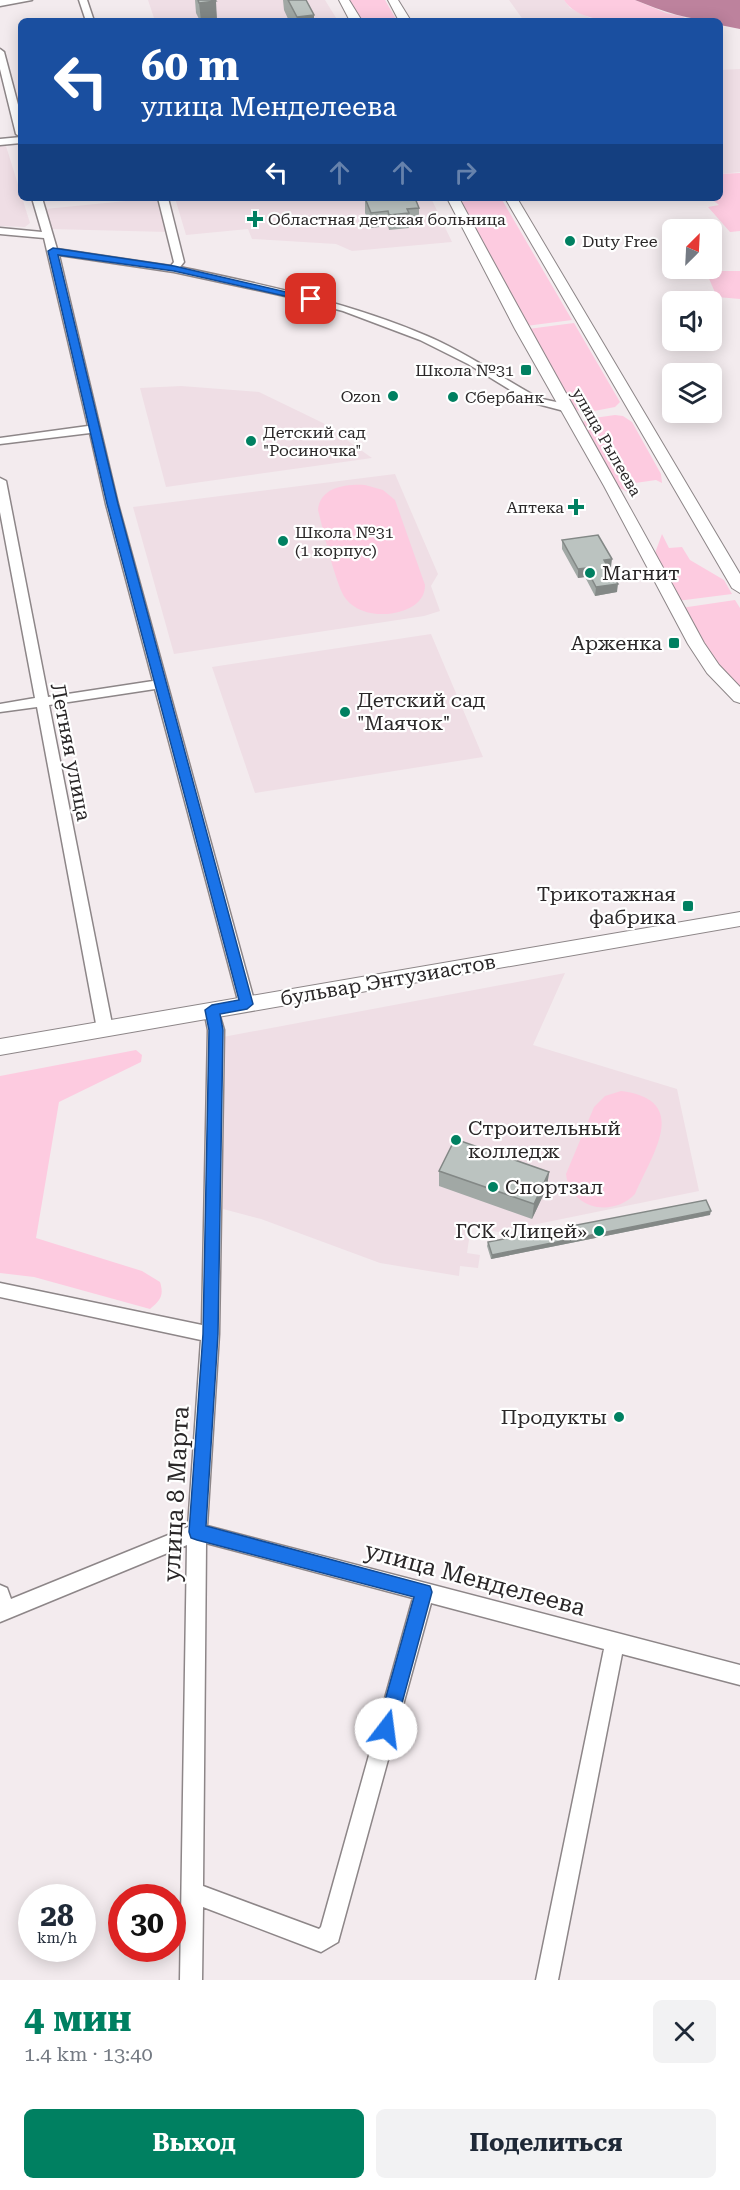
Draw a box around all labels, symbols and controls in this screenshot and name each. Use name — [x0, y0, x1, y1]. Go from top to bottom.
text: 60 m — [141, 41, 239, 90]
icon: left — [42, 42, 120, 120]
text: улица Менделеева — [141, 91, 397, 123]
icon: left — [260, 156, 293, 189]
icon: ahead — [323, 156, 356, 189]
icon: ahead — [386, 156, 419, 189]
icon: right — [449, 156, 482, 189]
marker: Областная детская больница — [246, 210, 264, 228]
place label: Областная детская больница — [268, 210, 506, 229]
north arrow — [662, 219, 722, 279]
map controls — [662, 219, 722, 423]
place label: Duty Free — [582, 232, 658, 251]
marker: Duty Free — [563, 234, 577, 248]
pin — [285, 273, 336, 324]
icon: arrive — [294, 282, 327, 315]
button: sound — [662, 291, 722, 351]
place label: Школа №31 — [415, 361, 514, 380]
marker: Школа №31 — [519, 363, 533, 377]
button: layers — [662, 363, 722, 423]
street label: улица Рылеева — [568, 385, 645, 500]
place label: Ozon — [341, 387, 381, 406]
place label: Сбербанк — [465, 388, 544, 407]
marker: Ozon — [386, 389, 400, 403]
marker: Сбербанк — [446, 390, 460, 404]
place label: Детский сад "Росиночка" — [263, 423, 366, 460]
marker: Детский сад "Росиночка" — [244, 434, 258, 448]
place label: Аптека — [507, 498, 564, 517]
marker: Аптека — [569, 500, 583, 514]
place label: Школа №31 (1 корпус) — [295, 523, 394, 560]
marker: Школа №31 (1 корпус) — [276, 534, 290, 548]
place label: Магнит — [602, 561, 680, 585]
marker: Магнит — [583, 566, 597, 580]
place label: Арженка — [571, 631, 662, 655]
marker: Арженка — [667, 636, 681, 650]
street label: Летняя улица — [46, 681, 96, 823]
place label: Детский сад "Маячок" — [357, 688, 486, 735]
marker: Детский сад "Маячок" — [338, 705, 352, 719]
place label: Трикотажная фабрика — [537, 882, 676, 929]
marker: Трикотажная фабрика — [681, 899, 695, 913]
street label: бульвар Энтузиастов — [279, 949, 497, 1011]
place label: Строительный колледж — [468, 1116, 621, 1163]
marker: Строительный колледж — [449, 1133, 463, 1147]
place label: Спортзал — [505, 1175, 603, 1199]
marker: Спортзал — [486, 1180, 500, 1194]
place label: ГСК «Лицей» — [455, 1219, 587, 1243]
marker: ГСК «Лицей» — [592, 1224, 606, 1238]
street label: улица 8 Марта — [157, 1405, 195, 1583]
place label: Продукты — [501, 1405, 607, 1429]
marker: Продукты — [612, 1410, 626, 1424]
street label: улица Менделеева — [362, 1536, 588, 1622]
position arrow — [354, 1697, 418, 1761]
speed limit sign: 30 — [108, 1884, 186, 1962]
text: 28 — [40, 1898, 74, 1933]
text: km/h — [37, 1929, 77, 1947]
text: 4 мин — [24, 1998, 132, 2040]
button: close — [653, 2000, 716, 2063]
text: 1.4 km · 13:40 — [24, 2042, 153, 2066]
button: Выход — [24, 2109, 364, 2178]
button: Поделиться — [376, 2109, 716, 2178]

